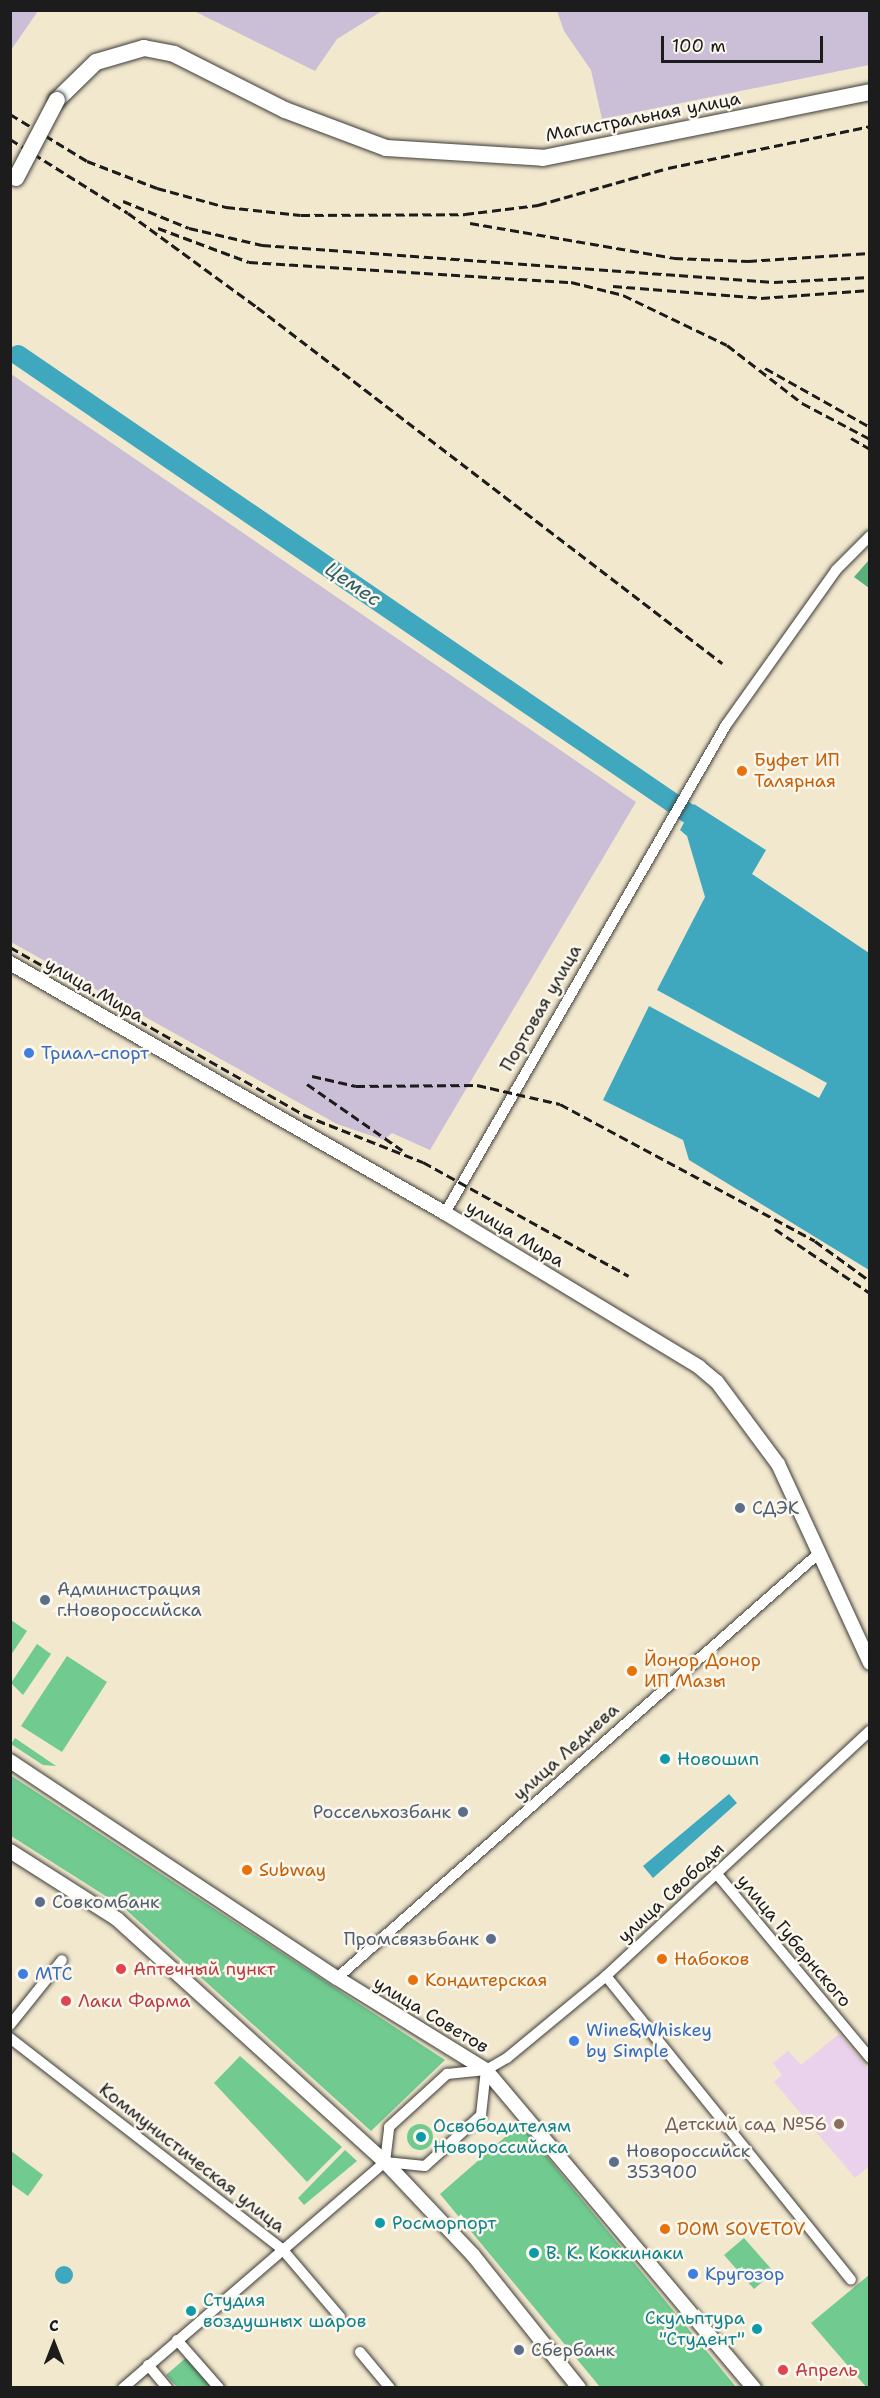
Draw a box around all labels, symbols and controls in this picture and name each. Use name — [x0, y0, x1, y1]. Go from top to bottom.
scale bar — [664, 24, 826, 62]
text: 100 m — [672, 34, 726, 58]
street label: Магистральная улица — [544, 87, 742, 147]
water label: Цемес — [320, 557, 386, 611]
place label: Буфет ИП Талярная — [754, 750, 840, 792]
marker: Буфет ИП Талярная — [735, 764, 749, 778]
street label: Портовая улица — [496, 941, 586, 1075]
street label: улица Мира — [41, 953, 147, 1027]
place label: Триал-спорт — [41, 1042, 149, 1064]
marker: Триал-спорт — [22, 1046, 36, 1060]
street label: улица Мира — [462, 1196, 568, 1272]
place label: СДЭК — [752, 1497, 799, 1519]
marker: СДЭК — [733, 1501, 747, 1515]
place label: Администрация г.Новороссийска — [57, 1579, 202, 1622]
marker: Администрация г.Новороссийска — [38, 1593, 52, 1607]
place label: Йонор Донор ИП Мазы — [644, 1650, 761, 1692]
marker: Йонор Донор ИП Мазы — [625, 1664, 639, 1678]
street label: улица Леднева — [509, 1699, 623, 1805]
place label: Новошип — [677, 1748, 759, 1770]
marker: Новошип — [658, 1752, 672, 1766]
place label: Россельхозбанк — [313, 1801, 451, 1823]
marker: Россельхозбанк — [456, 1805, 470, 1819]
street label: улица Свободы — [614, 1838, 728, 1948]
place label: Subway — [259, 1859, 326, 1881]
marker: Subway — [240, 1863, 254, 1877]
street label: улица Губернского — [732, 1870, 856, 2012]
place label: Совкомбанк — [52, 1891, 160, 1913]
marker: Совкомбанк — [33, 1895, 47, 1909]
place label: Промсвязьбанк — [344, 1928, 479, 1950]
marker: Промсвязьбанк — [484, 1932, 498, 1946]
place label: Набоков — [674, 1948, 749, 1970]
marker: Набоков — [655, 1952, 669, 1966]
place label: Аптечный пункт — [133, 1958, 275, 1980]
marker: Аптечный пункт — [114, 1962, 128, 1976]
place label: МТС — [35, 1963, 73, 1985]
marker: МТС — [16, 1967, 30, 1981]
place label: Кондитерская — [425, 1969, 547, 1991]
street label: улица Советов — [370, 1972, 492, 2058]
marker: Кондитерская — [406, 1973, 420, 1987]
place label: Лаки Фарма — [78, 1990, 190, 2012]
marker: Лаки Фарма — [59, 1994, 73, 2008]
place label: Wine&Whiskey by Simple — [586, 2020, 712, 2062]
marker: Wine&Whiskey by Simple — [567, 2034, 581, 2048]
street label: Коммунистическая улица — [95, 2079, 289, 2237]
place label: Детский сад №56 — [665, 2113, 827, 2135]
place label: Освободителям Новороссийска — [433, 2116, 571, 2158]
marker: Детский сад №56 — [832, 2117, 846, 2131]
marker: Освободителям Новороссийска — [414, 2130, 428, 2144]
place label: Новороссийск 353900 — [626, 2141, 750, 2184]
marker: Новороссийск 353900 — [607, 2155, 621, 2169]
place label: Росморпорт — [392, 2212, 496, 2234]
marker: Росморпорт — [373, 2216, 387, 2230]
place label: DOM SOVETOV — [677, 2218, 805, 2240]
marker: DOM SOVETOV — [658, 2222, 672, 2236]
place label: В. К. Коккинаки — [546, 2242, 684, 2264]
marker: В. К. Коккинаки — [527, 2246, 541, 2260]
place label: Кругозор — [705, 2263, 784, 2285]
marker: Кругозор — [686, 2267, 700, 2281]
place label: Студия воздушных шаров — [203, 2290, 366, 2332]
marker: Студия воздушных шаров — [184, 2304, 198, 2318]
place label: Скульптура "Студент" — [645, 2308, 745, 2350]
north arrow — [24, 2314, 84, 2374]
text: С — [49, 2315, 59, 2336]
marker: Скульптура "Студент" — [750, 2322, 764, 2336]
place label: Сбербанк — [531, 2339, 615, 2361]
marker: Сбербанк — [512, 2343, 526, 2357]
place label: Апрель — [795, 2359, 858, 2381]
marker: Апрель — [776, 2363, 790, 2377]

